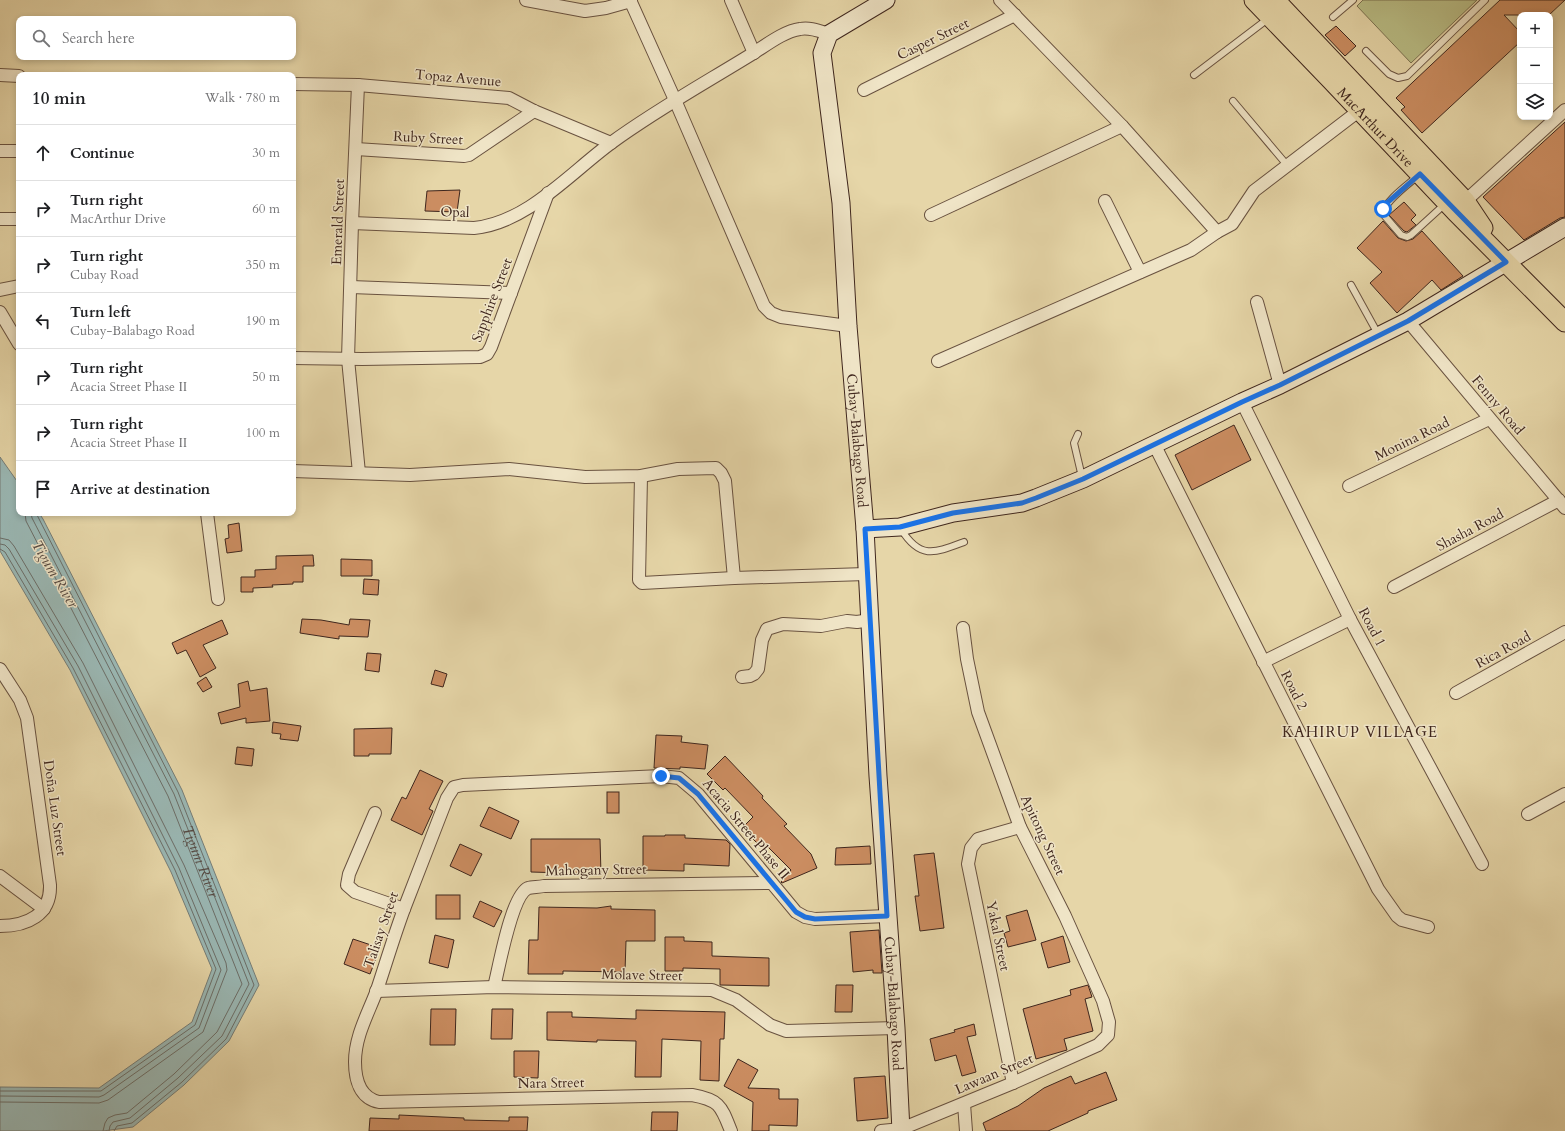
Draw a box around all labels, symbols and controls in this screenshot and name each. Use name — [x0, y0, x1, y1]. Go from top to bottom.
map controls — [1517, 12, 1553, 120]
button: + — [1517, 12, 1553, 48]
street label: Casper Street — [894, 13, 973, 65]
search box — [16, 16, 296, 60]
icon: search — [30, 27, 52, 49]
text: Search here — [62, 28, 135, 48]
button: − — [1517, 48, 1553, 84]
street label: Topaz Avenue — [414, 65, 502, 91]
street label: MacArthur Drive — [1333, 83, 1418, 171]
button: layers — [1517, 84, 1553, 120]
text: 10 min — [32, 87, 86, 110]
text: Walk · 780 m — [205, 89, 280, 107]
street label: Ruby Street — [393, 127, 464, 149]
icon: ahead — [32, 142, 54, 164]
text: Continue — [70, 143, 135, 163]
text: 30 m — [252, 144, 280, 162]
street label: Emerald Street — [327, 178, 349, 266]
text: Turn right — [70, 190, 143, 210]
icon: right — [32, 198, 54, 220]
text: 60 m — [252, 200, 280, 218]
route start — [1374, 200, 1392, 218]
street label: Opal — [440, 202, 470, 222]
text: MacArthur Drive — [70, 210, 166, 228]
text: Turn right — [70, 246, 143, 266]
icon: right — [32, 254, 54, 276]
street label: Sapphire Street — [467, 255, 517, 345]
text: 350 m — [246, 256, 280, 274]
text: Cubay Road — [70, 266, 139, 284]
text: Turn left — [70, 302, 131, 322]
icon: left — [32, 310, 54, 332]
text: 190 m — [246, 312, 280, 330]
text: Cubay-Balabago Road — [70, 322, 195, 340]
text: Turn right — [70, 358, 143, 378]
icon: right — [32, 366, 54, 388]
text: 50 m — [252, 368, 280, 386]
street label: Fenny Road — [1468, 371, 1529, 439]
street label: Cubay-Balabago Road — [843, 373, 873, 509]
text: Acacia Street Phase II — [70, 378, 187, 396]
street label: Monina Road — [1371, 412, 1453, 465]
text: Turn right — [70, 414, 143, 434]
icon: right — [32, 422, 54, 444]
text: 100 m — [246, 424, 280, 442]
text: Acacia Street Phase II — [70, 434, 187, 452]
icon: arrive — [32, 478, 54, 500]
text: Arrive at destination — [70, 479, 210, 499]
street label: Shasha Road — [1433, 504, 1507, 556]
water label: Tigum River — [27, 536, 84, 613]
street label: Road 1 — [1354, 604, 1390, 650]
street label: Rica Road — [1472, 627, 1535, 673]
street label: Road 2 — [1276, 667, 1312, 713]
district label: KAHIRUP VILLAGE — [1282, 722, 1438, 742]
street label: Doña Luz Street — [39, 759, 71, 858]
route end — [652, 767, 670, 785]
street label: Acacia Street Phase II — [698, 775, 794, 884]
street label: Apitong Street — [1016, 792, 1070, 879]
water label: Tigum River — [177, 823, 224, 901]
street label: Mahogany Street — [545, 860, 647, 880]
street label: Talisay Street — [359, 889, 403, 971]
street label: Yakal Street — [981, 899, 1015, 973]
street label: Cubay-Balabago Road — [880, 936, 908, 1071]
street label: Molave Street — [601, 965, 683, 985]
street label: Lawaan Street — [952, 1049, 1037, 1099]
street label: Nara Street — [518, 1073, 585, 1093]

